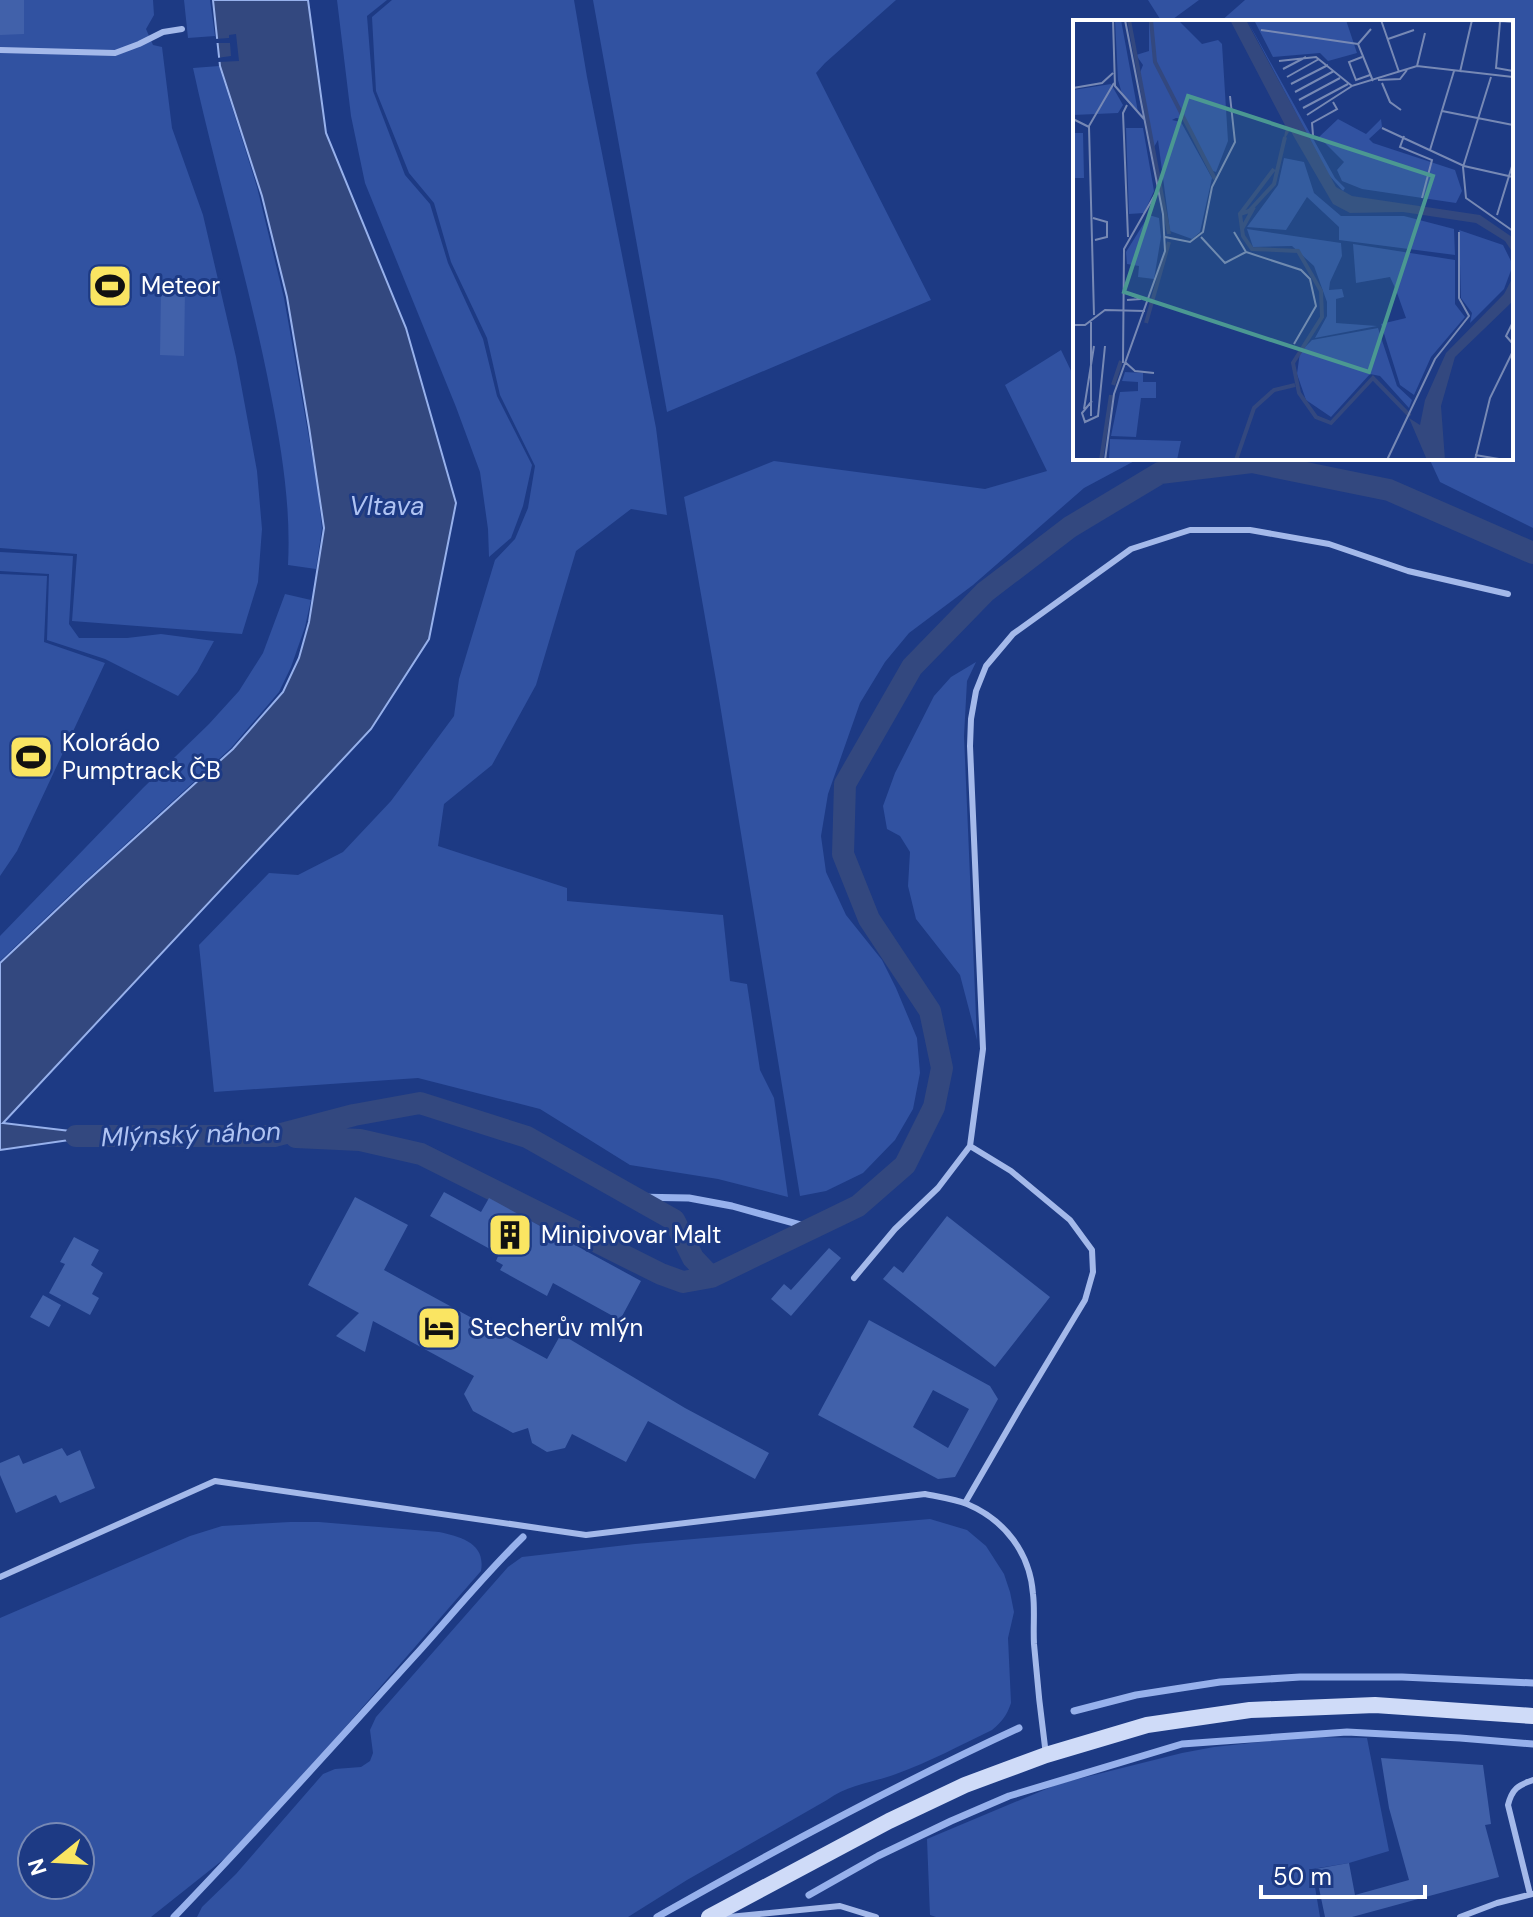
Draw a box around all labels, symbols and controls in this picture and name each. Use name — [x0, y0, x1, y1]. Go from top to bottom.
inset map — [1073, 20, 1513, 460]
sports icon: Meteor — [86, 262, 134, 310]
place label: Meteor — [141, 270, 220, 301]
water label: Vltava — [349, 489, 425, 523]
place label: Kolorádo Pumptrack ČB — [62, 727, 221, 786]
sports icon: Kolorádo Pumptrack ČB — [7, 733, 55, 781]
water label: Mlýnský náhon — [100, 1114, 282, 1154]
building icon: Minipivovar Malt — [486, 1211, 534, 1259]
place label: Minipivovar Malt — [541, 1219, 721, 1250]
hotel icon: Stecherův mlýn — [415, 1304, 463, 1352]
place label: Stecherův mlýn — [470, 1312, 643, 1343]
north arrow — [16, 1821, 96, 1901]
scale bar — [1261, 1849, 1425, 1899]
text: N — [21, 1855, 54, 1879]
text: 50 m — [1273, 1861, 1332, 1892]

